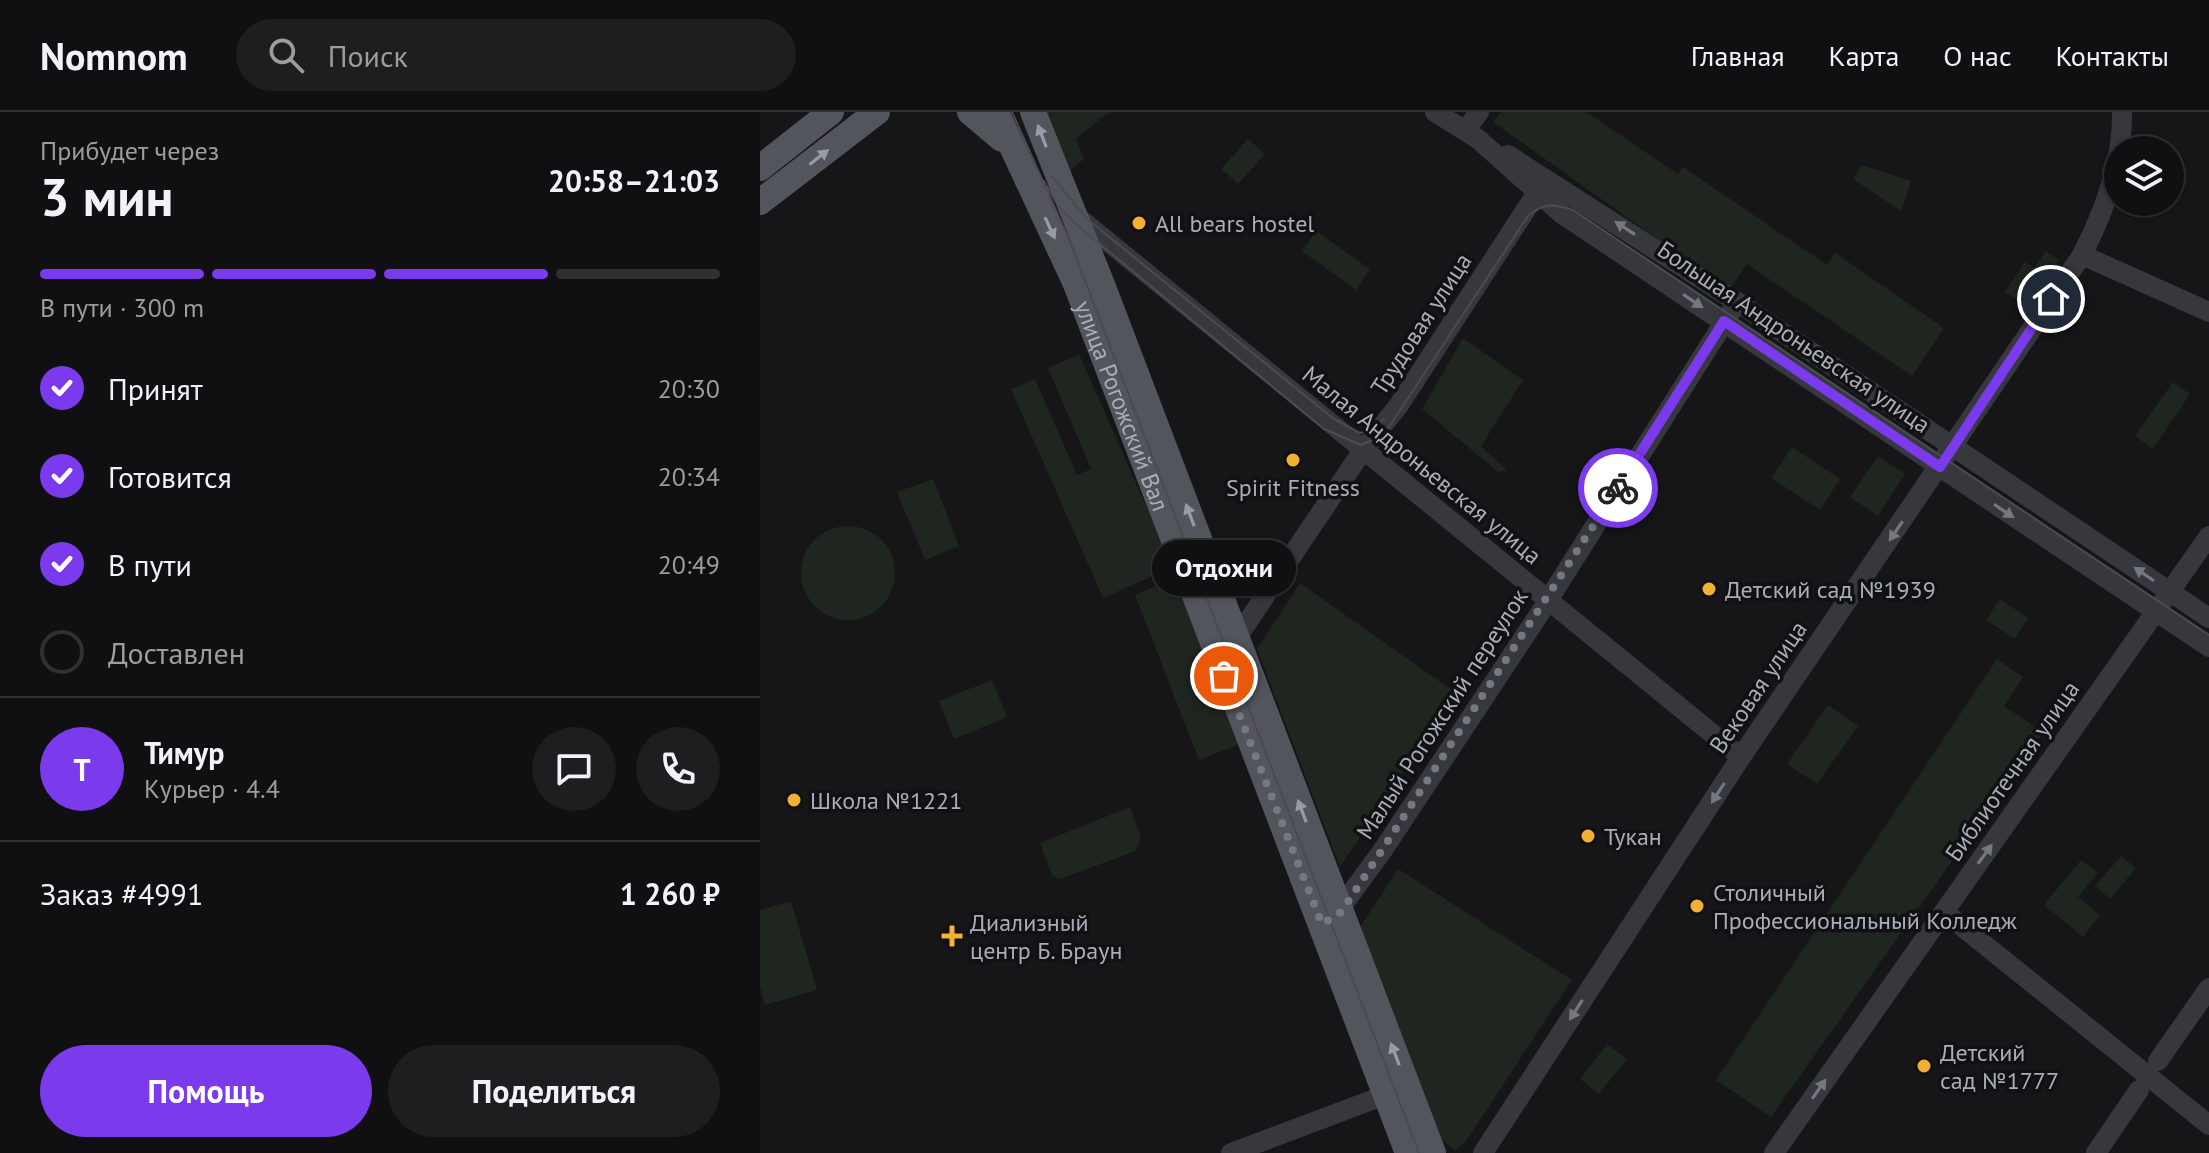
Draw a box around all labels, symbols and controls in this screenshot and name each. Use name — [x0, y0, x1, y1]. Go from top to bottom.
search box — [236, 19, 796, 91]
text: Nomnom — [40, 31, 188, 80]
icon: search — [264, 33, 308, 77]
text: Поиск — [328, 36, 408, 75]
text: Главная — [1691, 37, 1785, 74]
text: Карта — [1829, 37, 1899, 74]
text: О нас — [1943, 37, 2012, 74]
text: Контакты — [2056, 37, 2169, 74]
one-way arrow — [1035, 124, 1048, 148]
text: Прибудет через — [40, 134, 219, 167]
map controls — [2104, 136, 2184, 216]
button: layers — [2104, 136, 2184, 216]
one-way arrow — [808, 150, 829, 166]
text: 20:58–21:03 — [548, 161, 720, 200]
text: 3 мин — [40, 163, 174, 230]
place label: All bears hostel — [1155, 208, 1314, 239]
marker: All bears hostel — [1130, 214, 1148, 232]
one-way arrow — [1043, 216, 1057, 240]
one-way arrow — [1614, 222, 1636, 236]
street label: Большая Андроньевская улица — [1652, 234, 1936, 440]
street label: Трудовая улица — [1364, 247, 1478, 401]
pin — [2017, 265, 2085, 333]
icon: home — [2029, 277, 2073, 321]
text: В пути · 300 m — [40, 291, 204, 324]
one-way arrow — [1683, 293, 1704, 308]
street label: улица Рогожский Вал — [1068, 296, 1177, 515]
street label: Малая Андроньевская улица — [1296, 359, 1548, 571]
icon: check — [40, 366, 84, 410]
text: Принят — [108, 369, 203, 408]
text: 20:30 — [658, 372, 720, 405]
courier — [1578, 448, 1658, 528]
marker: Spirit Fitness — [1284, 451, 1302, 469]
icon: check — [40, 454, 84, 498]
text: Готовится — [108, 457, 232, 496]
text: 20:34 — [658, 460, 720, 493]
icon: bike — [1596, 466, 1640, 510]
place label: Spirit Fitness — [1226, 472, 1360, 503]
one-way arrow — [1183, 503, 1196, 527]
one-way arrow — [1994, 503, 2015, 518]
one-way arrow — [1889, 521, 1904, 542]
callout: Отдохни — [1152, 540, 1296, 596]
icon: check — [40, 542, 84, 586]
text: В пути — [108, 545, 192, 584]
text: 20:49 — [658, 548, 720, 581]
text: Отдохни — [1175, 551, 1273, 584]
one-way arrow — [2134, 567, 2155, 582]
place label: Детский сад №1939 — [1725, 574, 1936, 605]
marker: Детский сад №1939 — [1700, 580, 1718, 598]
street label: Малый Рогожский переулок — [1349, 582, 1535, 845]
street label: Вековая улица — [1702, 615, 1814, 759]
text: Доставлен — [108, 633, 245, 672]
pin — [1190, 642, 1258, 710]
icon: bag — [1202, 654, 1246, 698]
street label: Библиотечная улица — [1938, 675, 2086, 867]
button: chat — [532, 727, 616, 811]
button: phone — [636, 727, 720, 811]
text: Тимур — [144, 733, 224, 772]
text: Т — [73, 750, 91, 789]
text: Курьер · 4.4 — [144, 772, 280, 805]
one-way arrow — [1711, 782, 1726, 803]
place label: Школа №1221 — [810, 785, 962, 816]
marker: Школа №1221 — [785, 791, 803, 809]
one-way arrow — [1295, 799, 1308, 823]
place label: Тукан — [1604, 821, 1662, 852]
marker: Тукан — [1579, 827, 1597, 845]
one-way arrow — [1977, 843, 1993, 865]
text: Заказ #4991 — [40, 874, 203, 913]
text: 1 260 ₽ — [620, 874, 720, 913]
place label: Столичный Профессиональный Колледж — [1713, 877, 2017, 936]
marker: Столичный Профессиональный Колледж — [1688, 897, 1706, 915]
place label: Диализный центр Б. Браун — [970, 907, 1122, 966]
marker: Диализный центр Б. Браун — [941, 925, 963, 947]
one-way arrow — [1568, 1000, 1583, 1021]
place label: Детский сад №1777 — [1940, 1037, 2059, 1096]
one-way arrow — [1388, 1042, 1401, 1066]
button: Помощь — [40, 1045, 372, 1137]
button: Поделиться — [388, 1045, 720, 1137]
marker: Детский сад №1777 — [1915, 1057, 1933, 1075]
one-way arrow — [1811, 1079, 1826, 1100]

